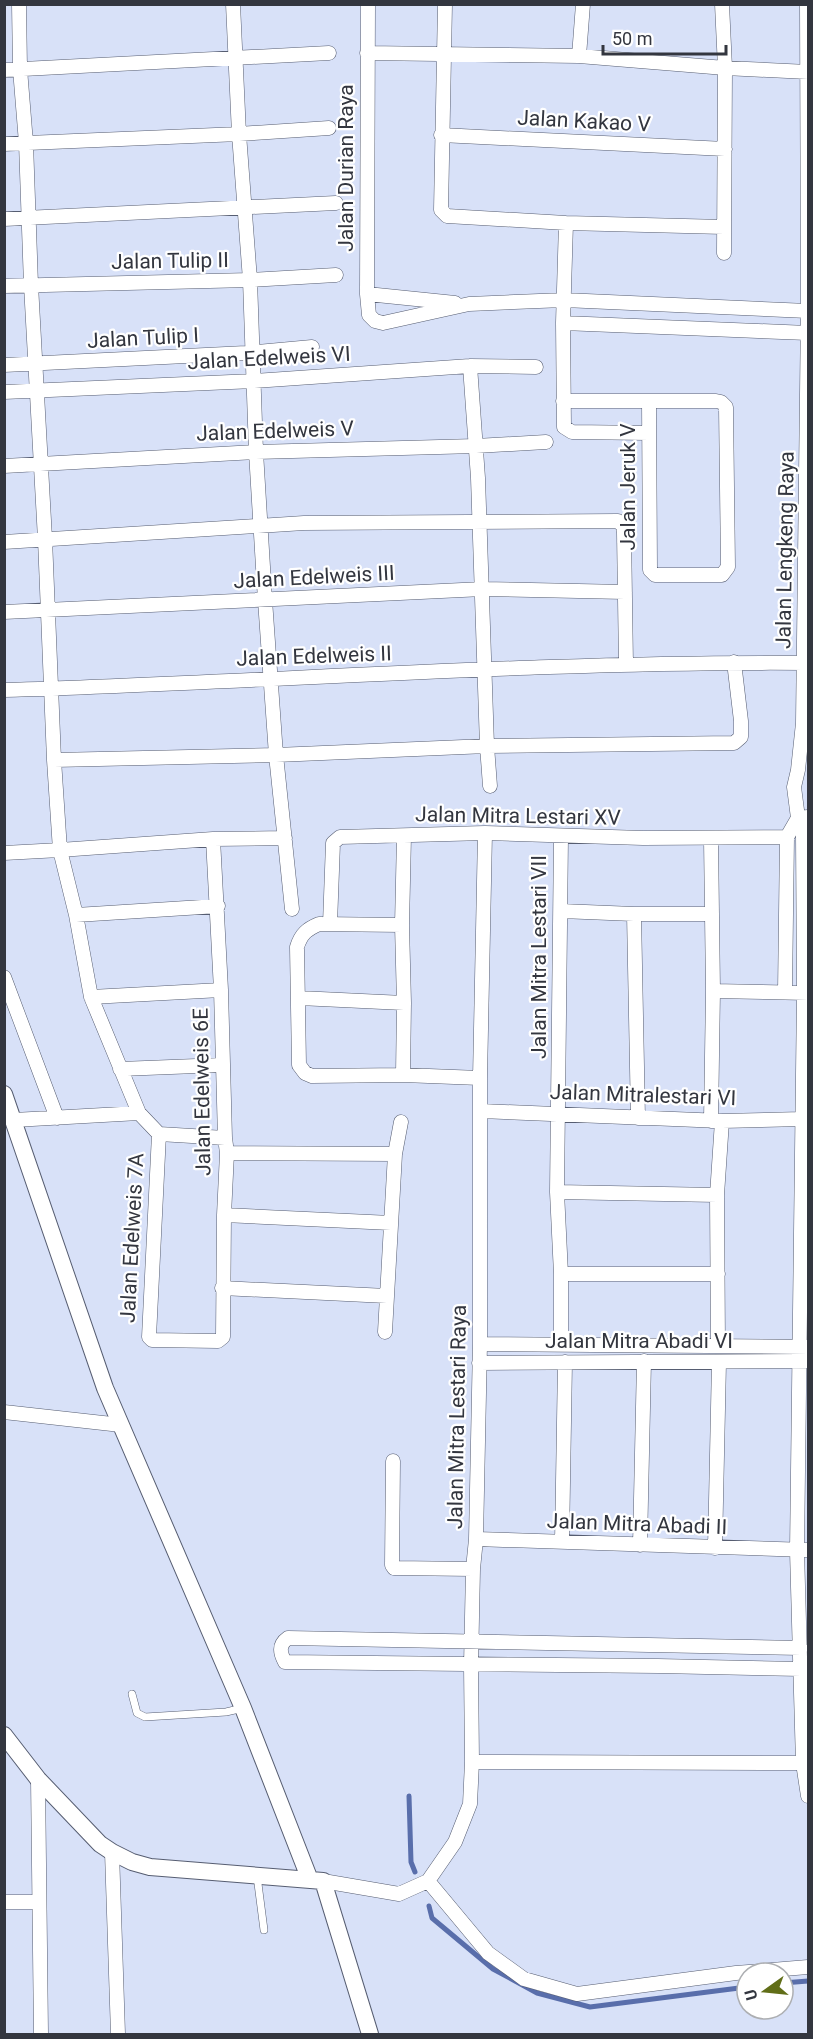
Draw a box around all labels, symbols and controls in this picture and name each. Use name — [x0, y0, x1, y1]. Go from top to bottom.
scale bar — [603, 18, 726, 56]
text: 50 m — [612, 28, 652, 49]
street label: Jalan Durian Raya — [334, 84, 358, 252]
street label: Jalan Kakao V — [517, 106, 652, 137]
street label: Jalan Tulip II — [111, 248, 229, 274]
street label: Jalan Tulip I — [86, 323, 200, 353]
street label: Jalan Edelweis VI — [187, 342, 351, 374]
street label: Jalan Edelweis V — [196, 416, 355, 446]
street label: Jalan Jeruk V — [616, 423, 640, 550]
street label: Jalan Lengkeng Raya — [771, 451, 799, 649]
street label: Jalan Edelweis III — [233, 561, 395, 593]
street label: Jalan Edelweis II — [236, 641, 392, 671]
street label: Jalan Mitra Lestari XV — [415, 802, 622, 830]
street label: Jalan Mitra Lestari VII — [527, 855, 551, 1059]
street label: Jalan Edelweis 6E — [189, 1008, 215, 1176]
street label: Jalan Mitralestari VI — [549, 1080, 737, 1110]
street label: Jalan Edelweis 7A — [116, 1152, 148, 1323]
street label: Jalan Mitra Lestari Raya — [443, 1305, 471, 1529]
street label: Jalan Mitra Abadi VI — [545, 1329, 733, 1353]
street label: Jalan Mitra Abadi II — [546, 1509, 728, 1539]
north arrow — [735, 1961, 795, 2021]
text: U — [740, 1987, 762, 2002]

